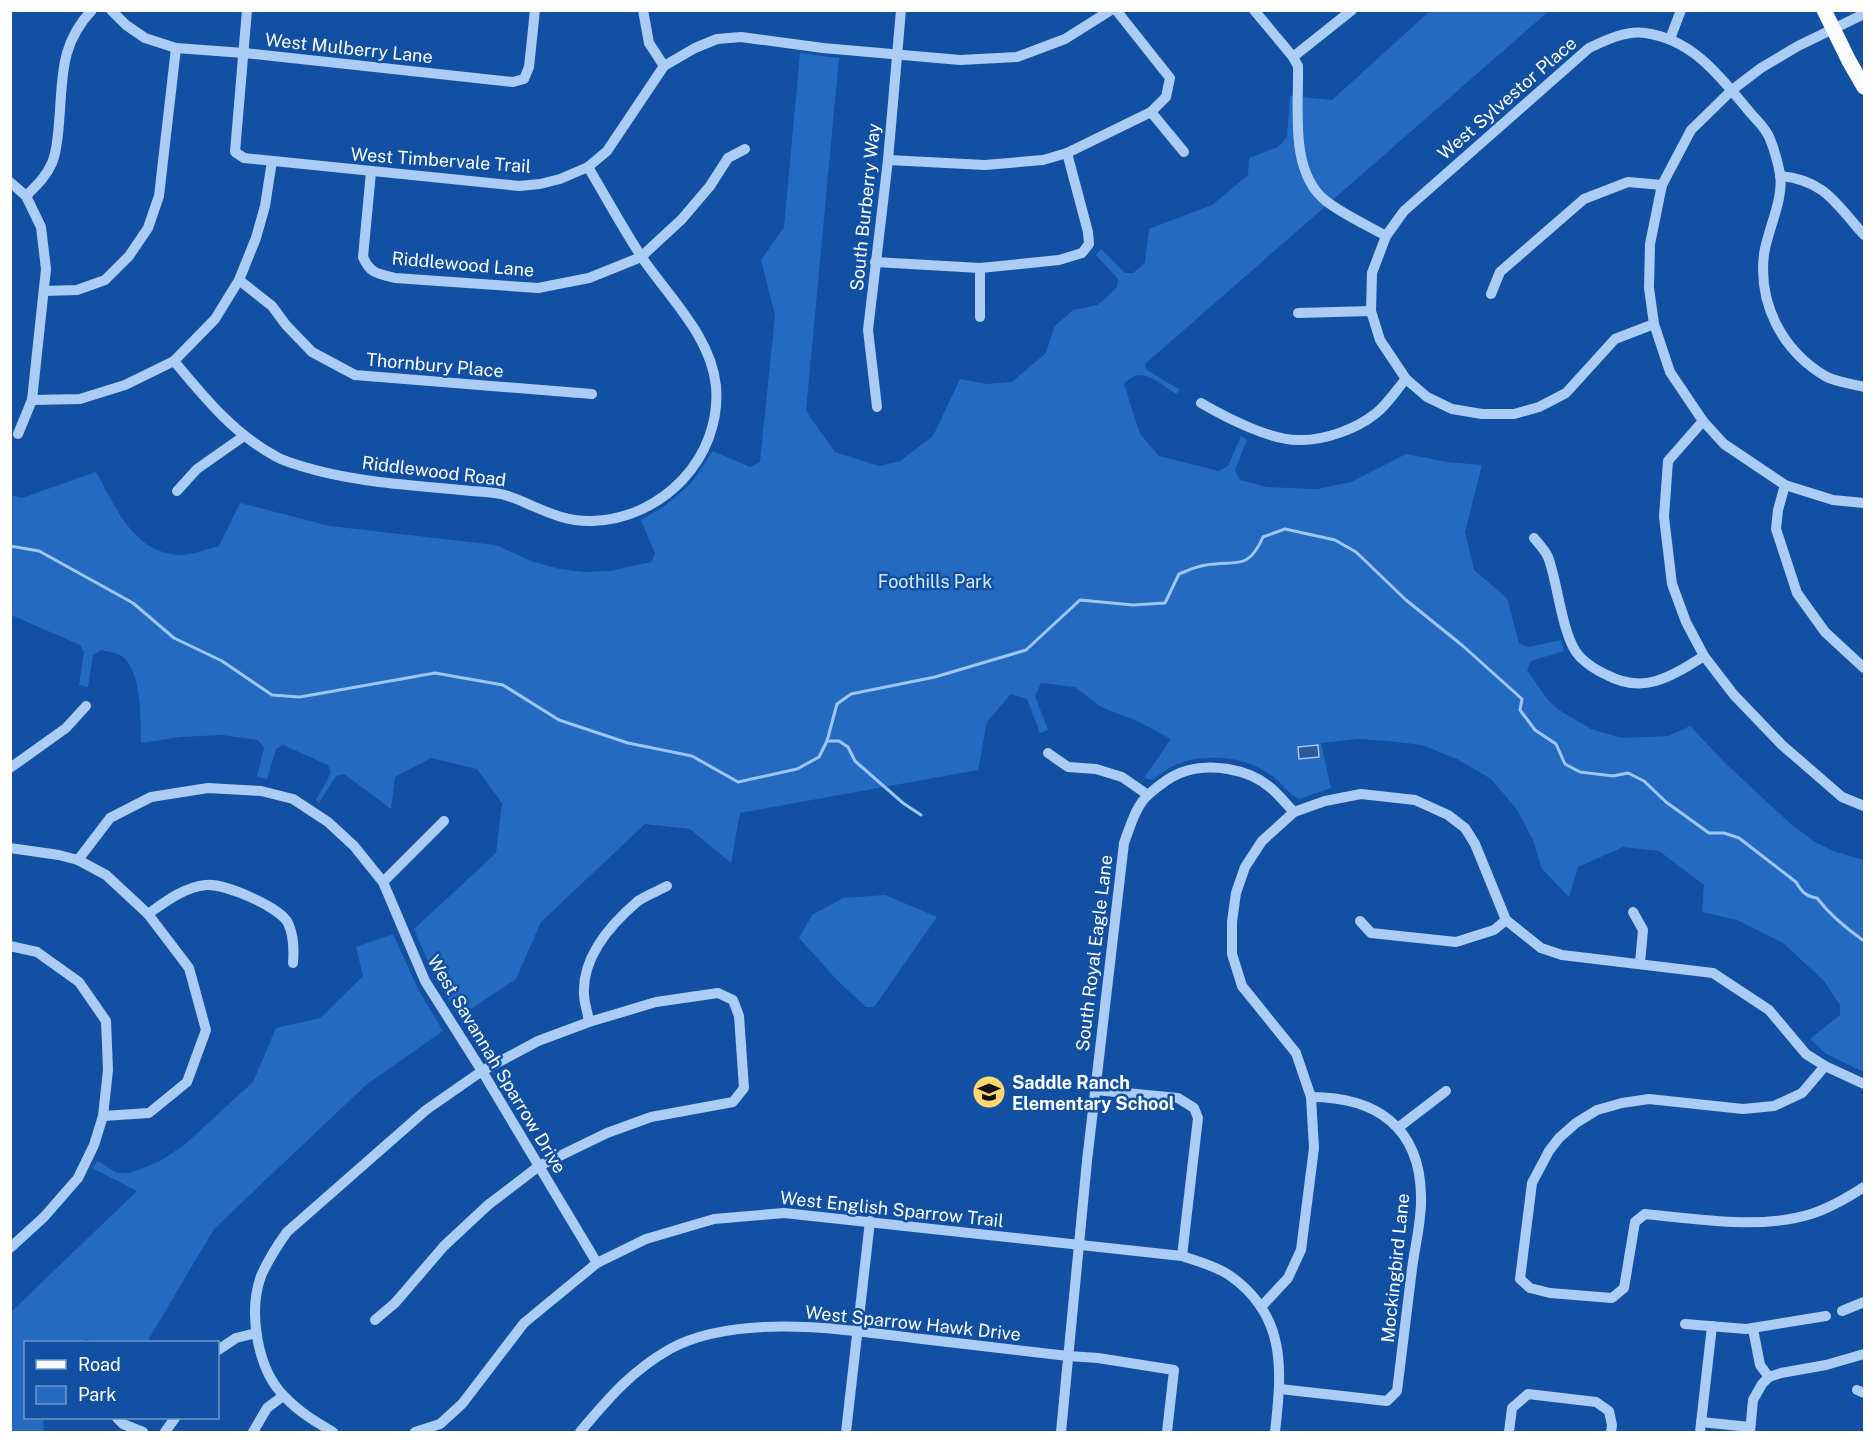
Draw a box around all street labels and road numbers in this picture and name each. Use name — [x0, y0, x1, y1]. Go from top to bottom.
street label: West Mulberry Lane — [264, 29, 434, 67]
street label: West Sylvestor Place — [1433, 32, 1581, 164]
street label: South Burberry Way — [846, 122, 884, 292]
street label: West Timbervale Trail — [350, 143, 532, 177]
street label: Riddlewood Lane — [391, 247, 535, 281]
street label: Thornbury Place — [365, 349, 505, 381]
street label: Riddlewood Road — [361, 452, 507, 490]
street label: South Royal Eagle Lane — [1072, 854, 1116, 1052]
street label: West Savannah Sparrow Drive — [423, 951, 571, 1177]
street label: West English Sparrow Trail — [779, 1187, 1005, 1231]
street label: Mockingbird Lane — [1377, 1192, 1413, 1344]
street label: West Sparrow Hawk Drive — [804, 1301, 1022, 1345]

